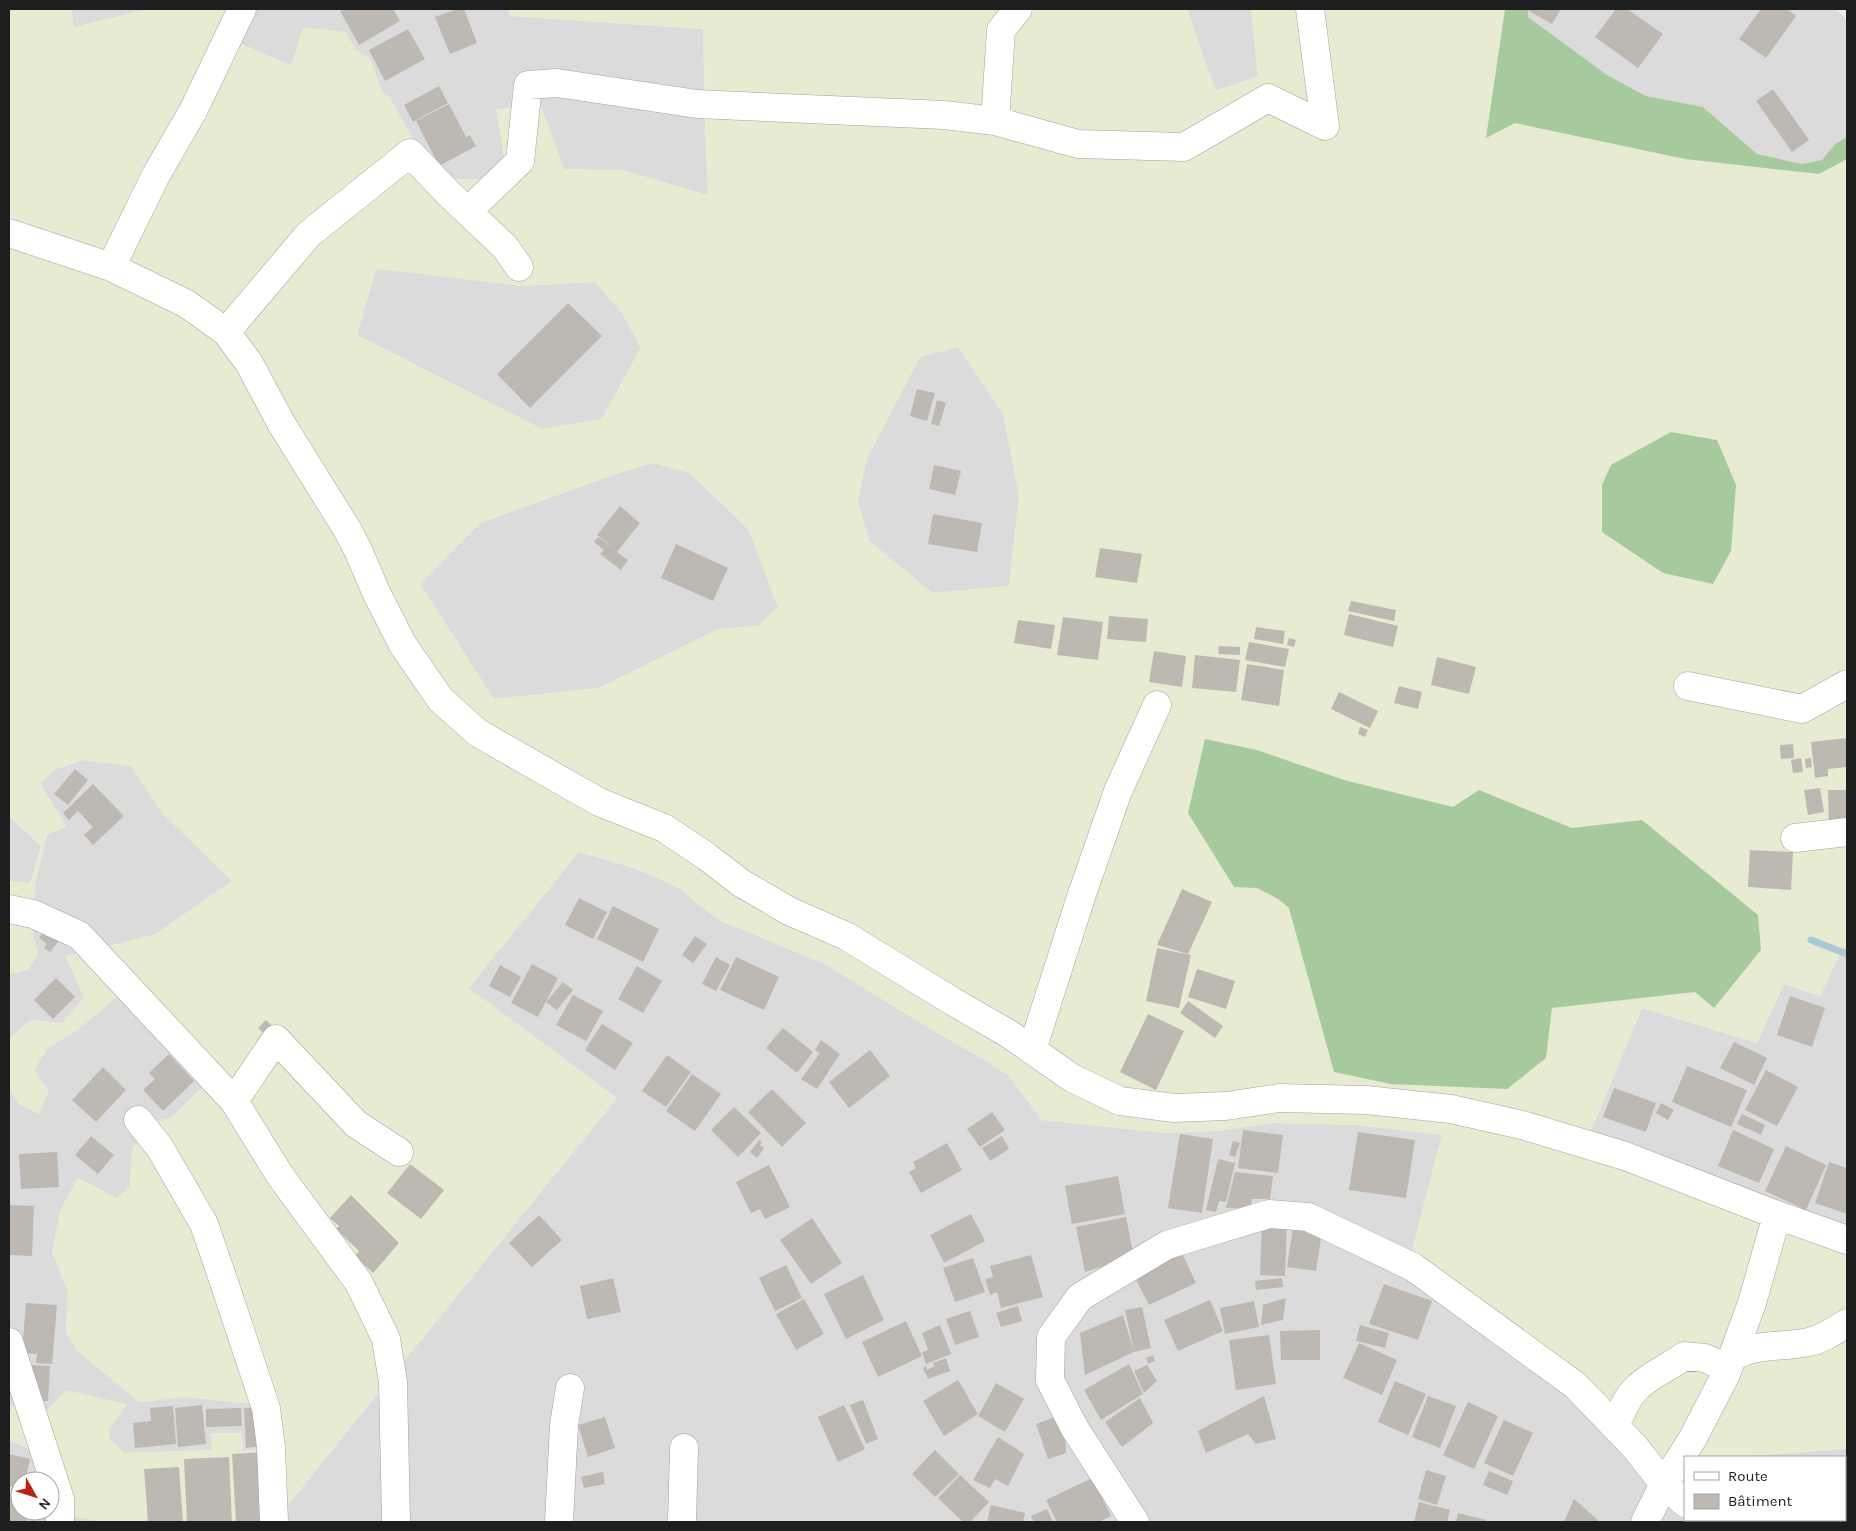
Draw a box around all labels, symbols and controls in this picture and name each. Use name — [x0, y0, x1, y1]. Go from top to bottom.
legend — [1684, 1456, 1846, 1521]
text: Route — [1728, 1467, 1768, 1485]
north arrow — [10, 1471, 60, 1521]
text: Bâtiment — [1728, 1492, 1792, 1510]
text: N — [35, 1495, 54, 1513]

